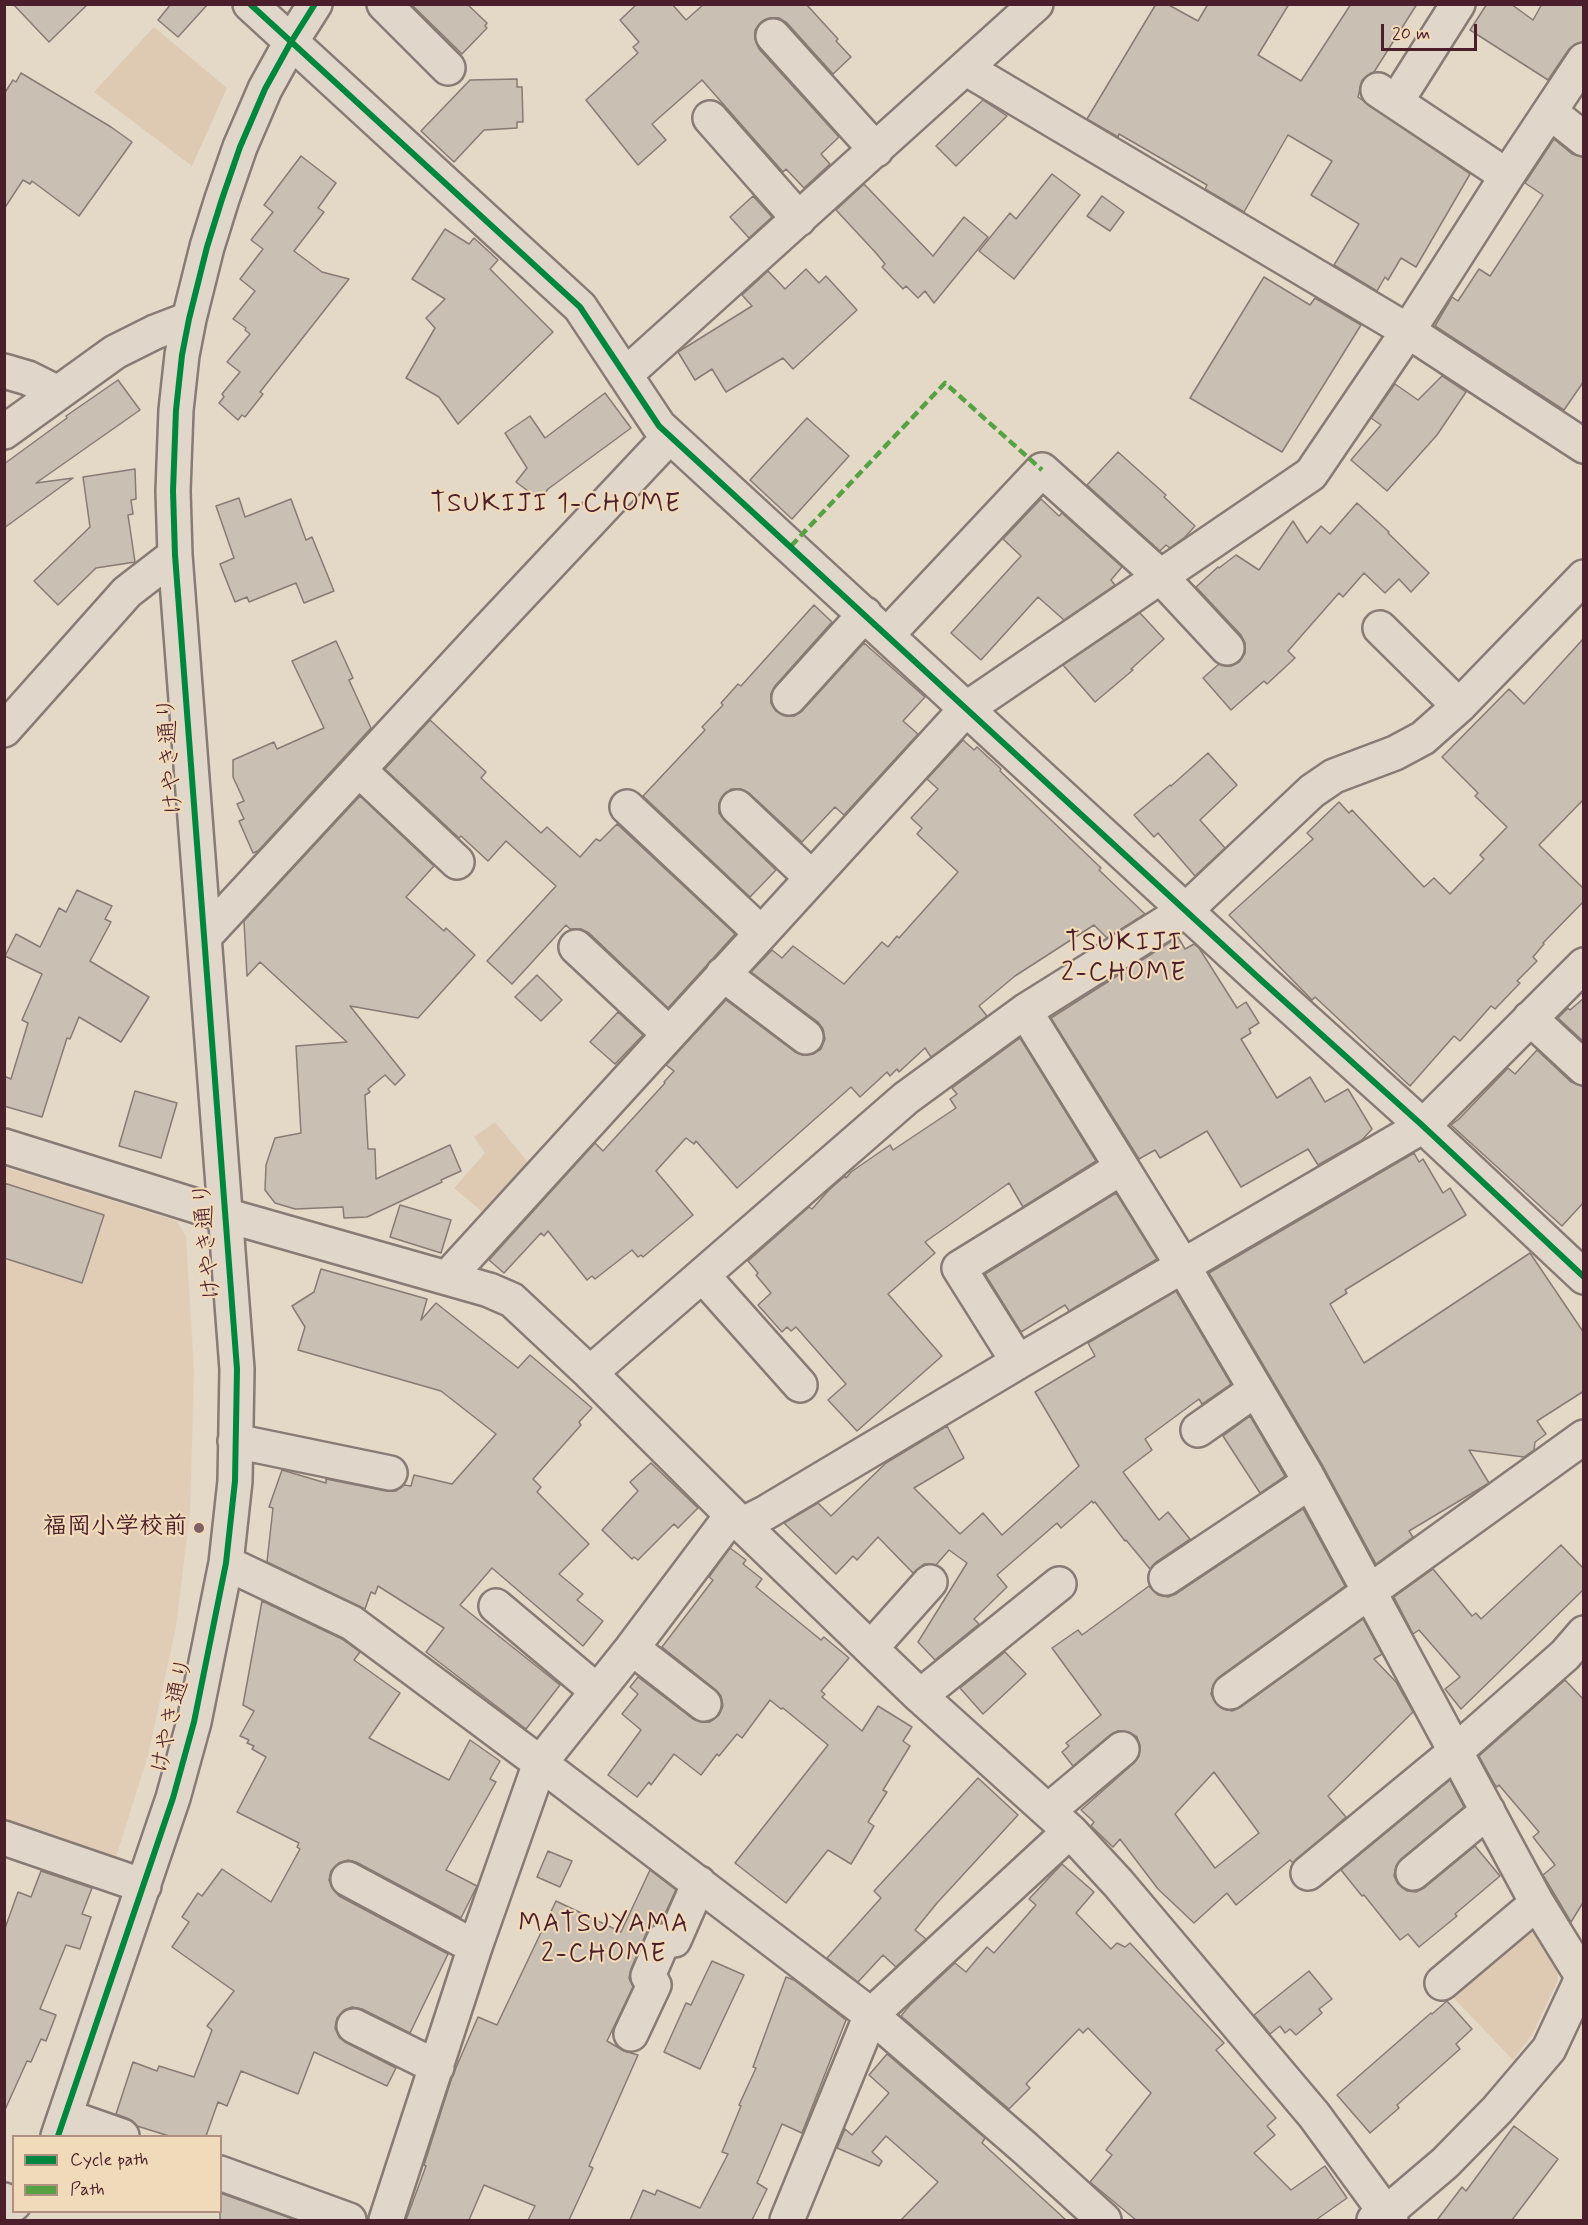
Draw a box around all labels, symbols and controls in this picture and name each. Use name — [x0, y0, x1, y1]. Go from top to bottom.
scale bar — [1384, 12, 1480, 50]
text: 20 m — [1392, 22, 1430, 46]
district label: TSUKIJI 1-CHOME — [435, 490, 677, 522]
street label: けやき通り — [153, 695, 191, 817]
district label: TSUKIJI 2-CHOME — [1062, 929, 1186, 990]
street label: けやき通り — [189, 1180, 229, 1302]
place label: 福岡小学校前 — [43, 1514, 187, 1542]
marker: 福岡小学校前 — [192, 1521, 206, 1535]
street label: けやき通り — [146, 1654, 202, 1778]
district label: MATSUYAMA 2-CHOME — [517, 1910, 691, 1972]
legend — [12, 2135, 222, 2213]
text: Cycle path — [70, 2148, 148, 2172]
text: Path — [70, 2178, 105, 2202]

